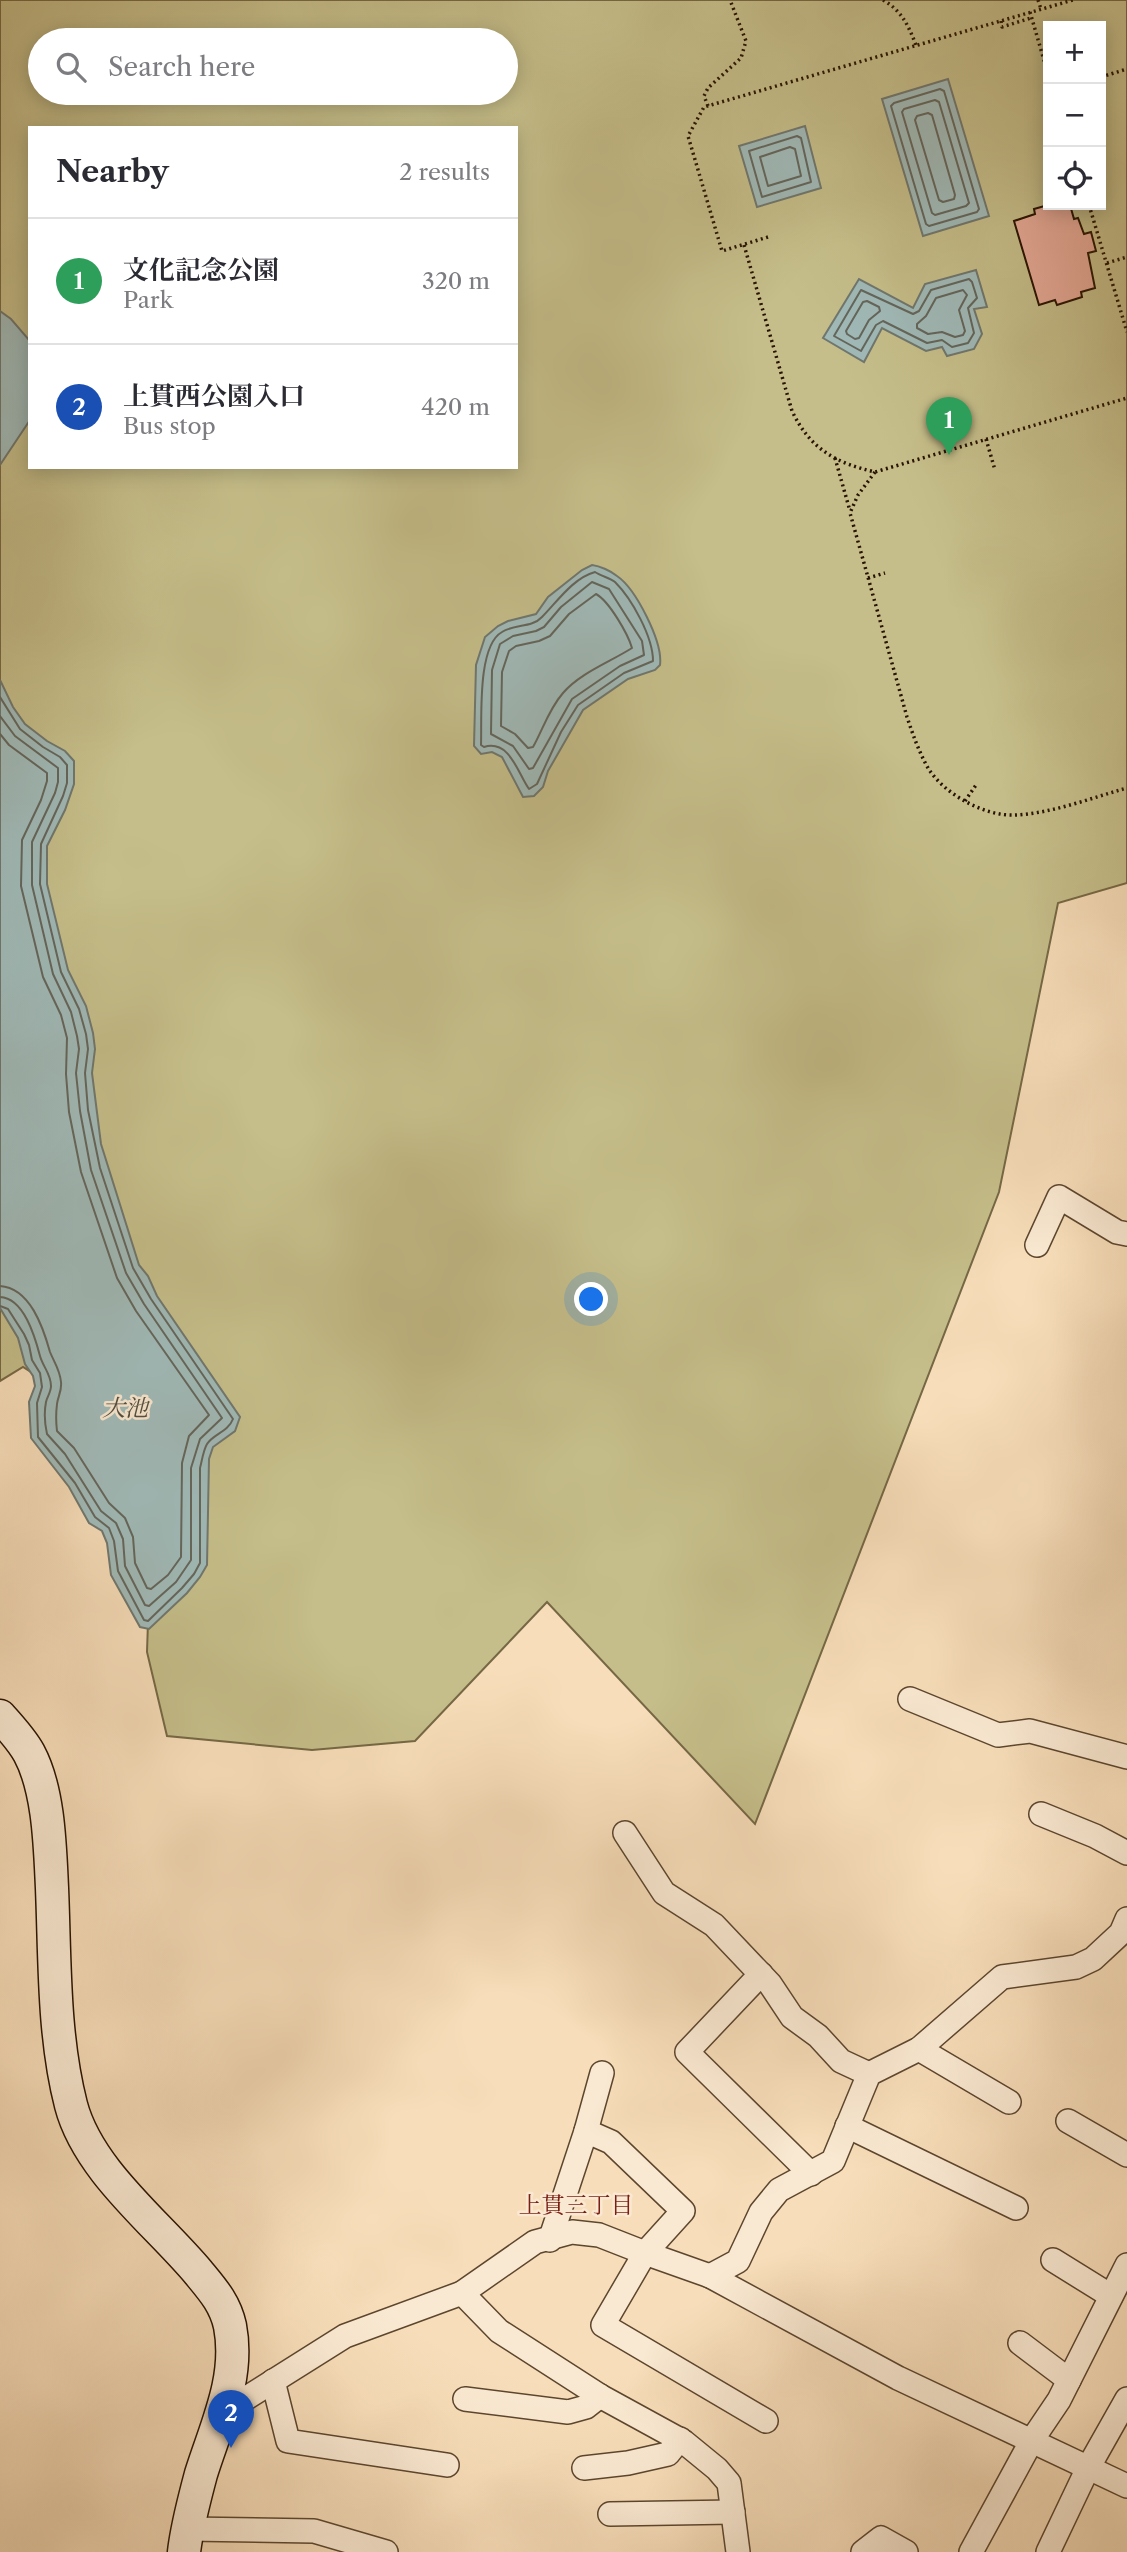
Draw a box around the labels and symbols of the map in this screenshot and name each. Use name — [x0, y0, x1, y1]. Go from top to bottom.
pin: 1 — [926, 397, 972, 455]
your location — [574, 1282, 608, 1316]
water label: 大池 — [102, 1394, 151, 1422]
district label: 上貫三丁目 — [519, 2191, 634, 2219]
pin: 2 — [208, 2390, 254, 2448]

